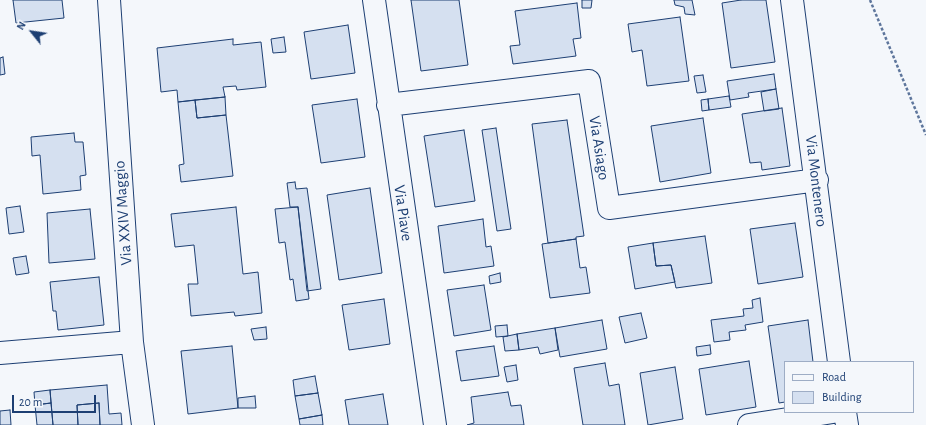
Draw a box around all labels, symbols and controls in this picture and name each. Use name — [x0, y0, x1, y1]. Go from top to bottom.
north arrow — [12, 12, 52, 52]
text: N — [14, 20, 28, 32]
street label: Via Asiago — [584, 114, 614, 182]
street label: Via Montenero — [801, 134, 831, 228]
street label: Via XXIV Maggio — [110, 160, 136, 266]
street label: Via Piave — [390, 184, 416, 242]
legend — [784, 361, 914, 413]
text: Road — [822, 371, 846, 383]
scale bar — [14, 387, 98, 413]
text: Building — [822, 391, 862, 403]
text: 20 m — [19, 396, 42, 408]

